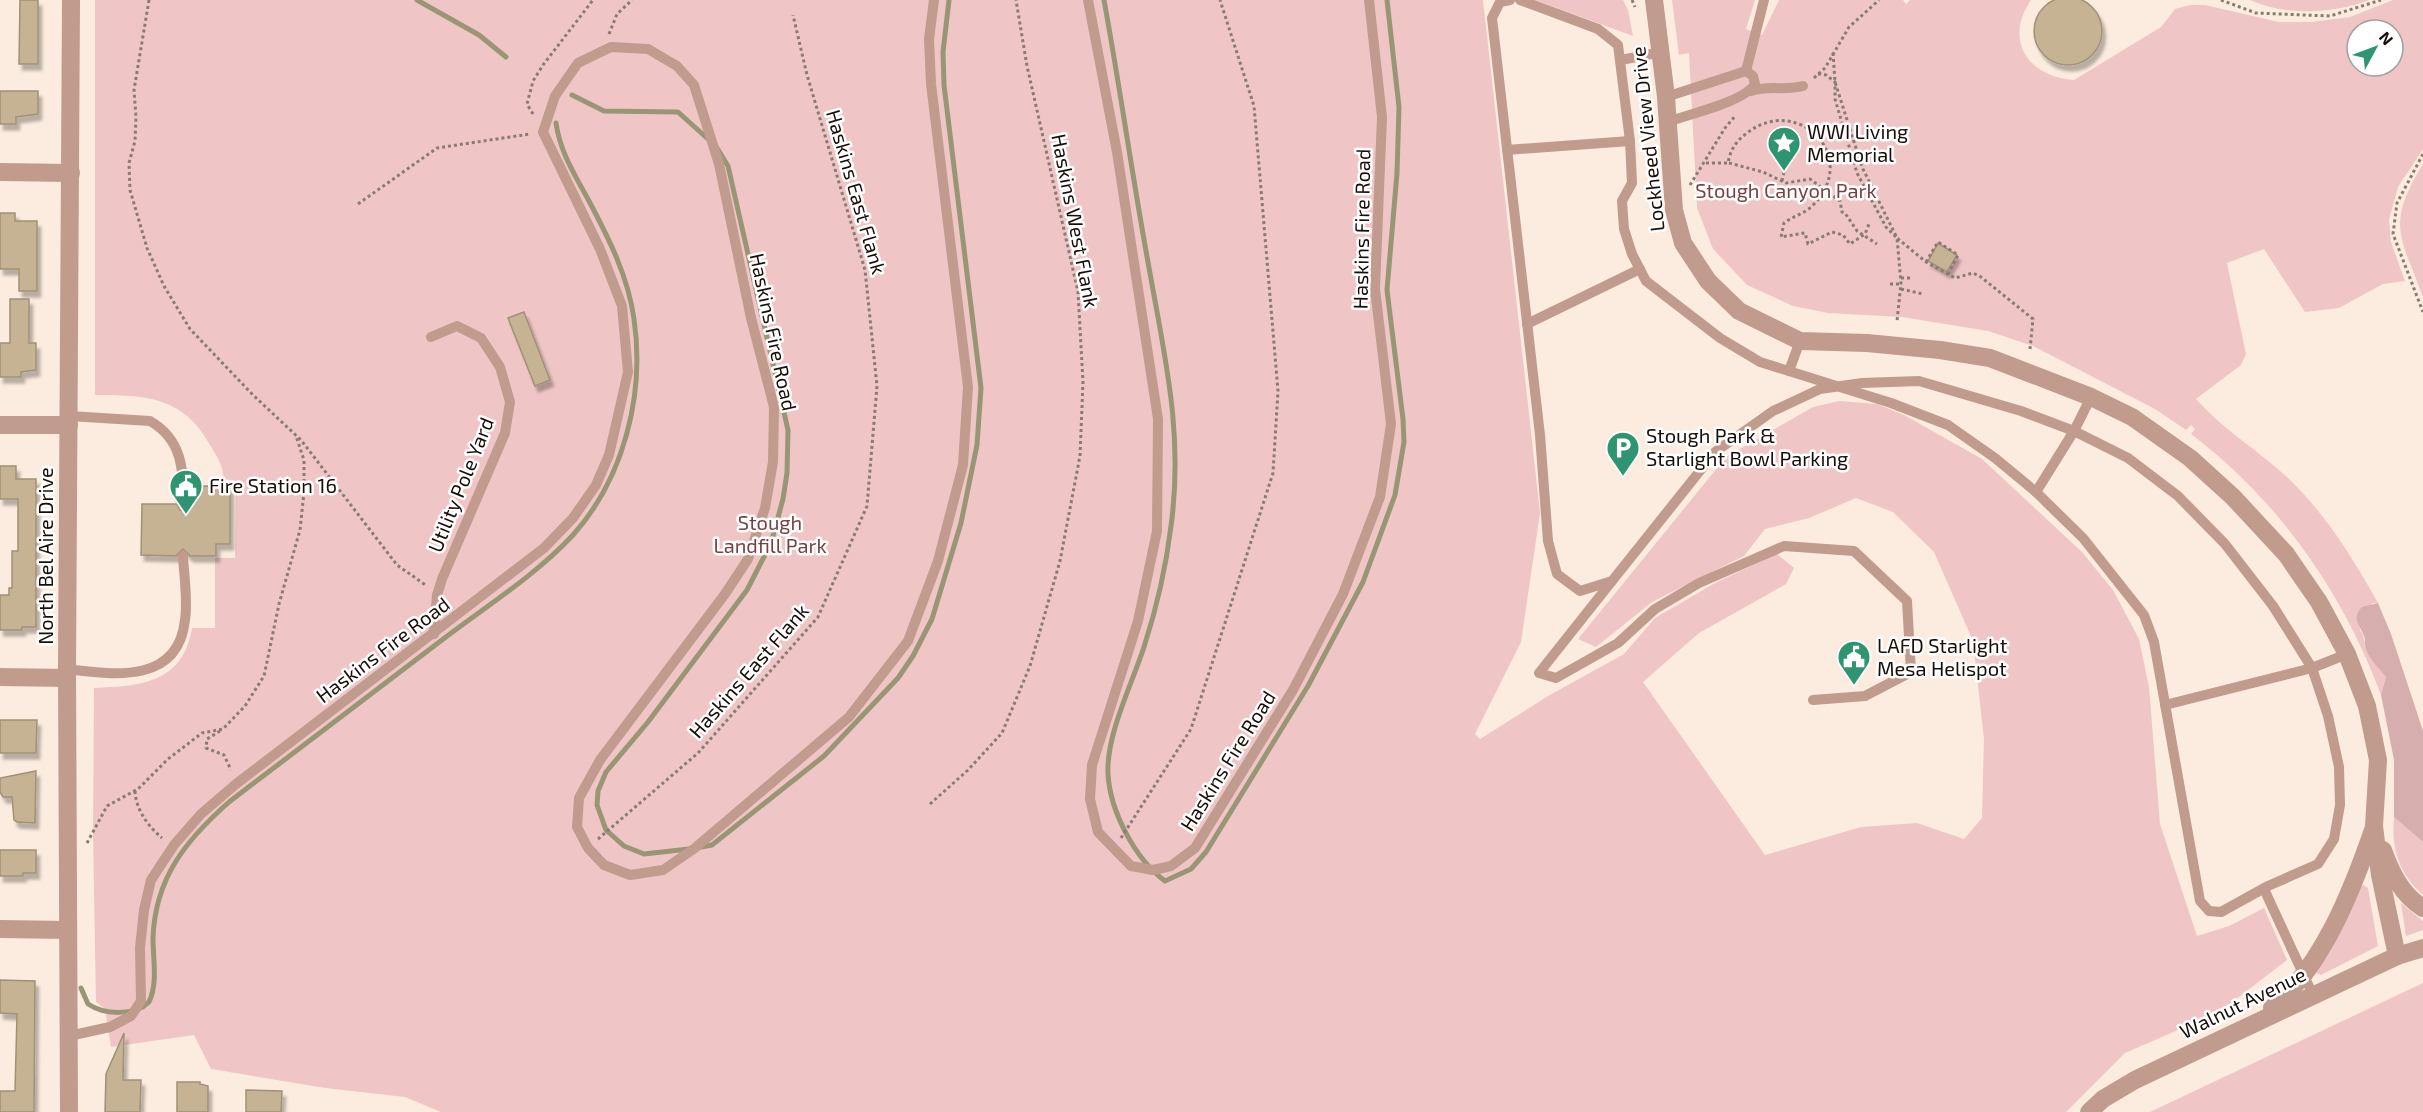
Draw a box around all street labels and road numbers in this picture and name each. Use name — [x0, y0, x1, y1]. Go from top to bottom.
street label: Lockheed View Drive — [1625, 45, 1669, 233]
street label: Haskins East Flank — [822, 107, 892, 277]
street label: Haskins West Flank — [1047, 132, 1105, 310]
street label: Haskins Fire Road — [1348, 148, 1374, 310]
street label: Haskins Fire Road — [746, 251, 802, 413]
street label: Utility Pole Yard — [422, 414, 498, 556]
street label: North Bel Aire Drive — [33, 467, 57, 645]
street label: Haskins Fire Road — [311, 591, 454, 707]
street label: Haskins East Flank — [683, 598, 813, 742]
street label: Haskins Fire Road — [1174, 686, 1280, 835]
street label: Walnut Avenue — [2176, 961, 2310, 1043]

